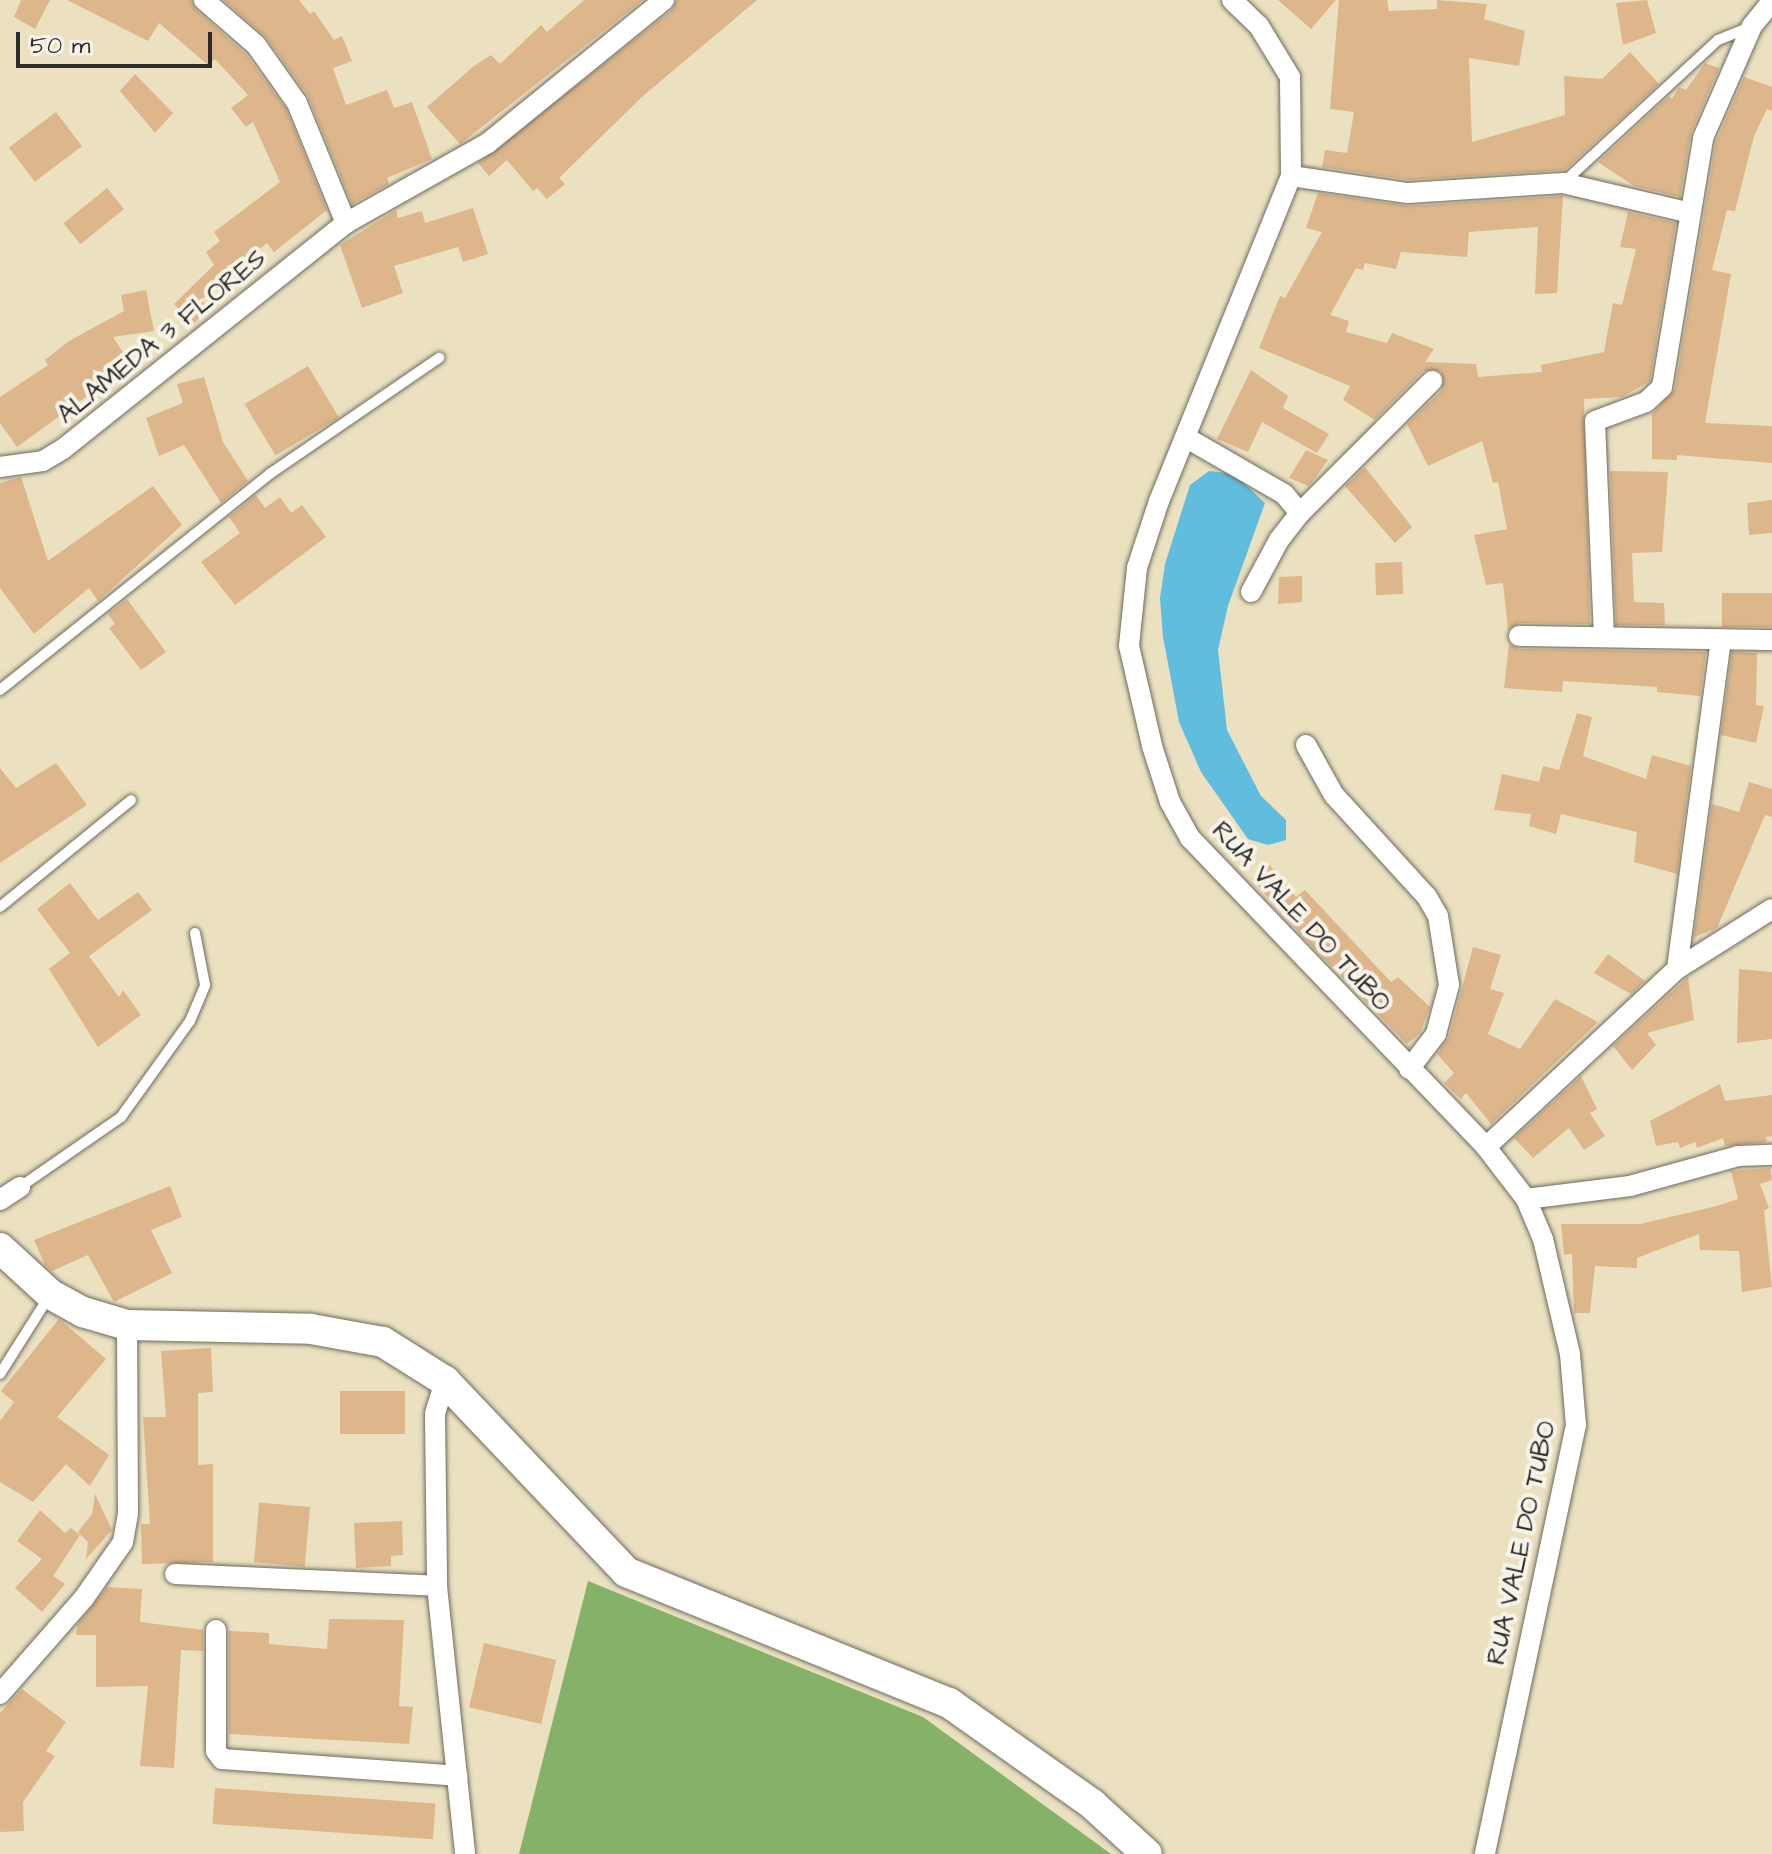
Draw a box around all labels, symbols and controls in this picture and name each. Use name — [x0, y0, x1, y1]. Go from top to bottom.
scale bar — [20, 16, 216, 66]
text: 50 m — [30, 29, 90, 63]
street label: ALAMEDA 3 FLORES — [51, 243, 273, 431]
street label: RUA VALE DO TUBO — [1205, 816, 1397, 1018]
street label: RUA VALE DO TUBO — [1481, 1418, 1563, 1668]

